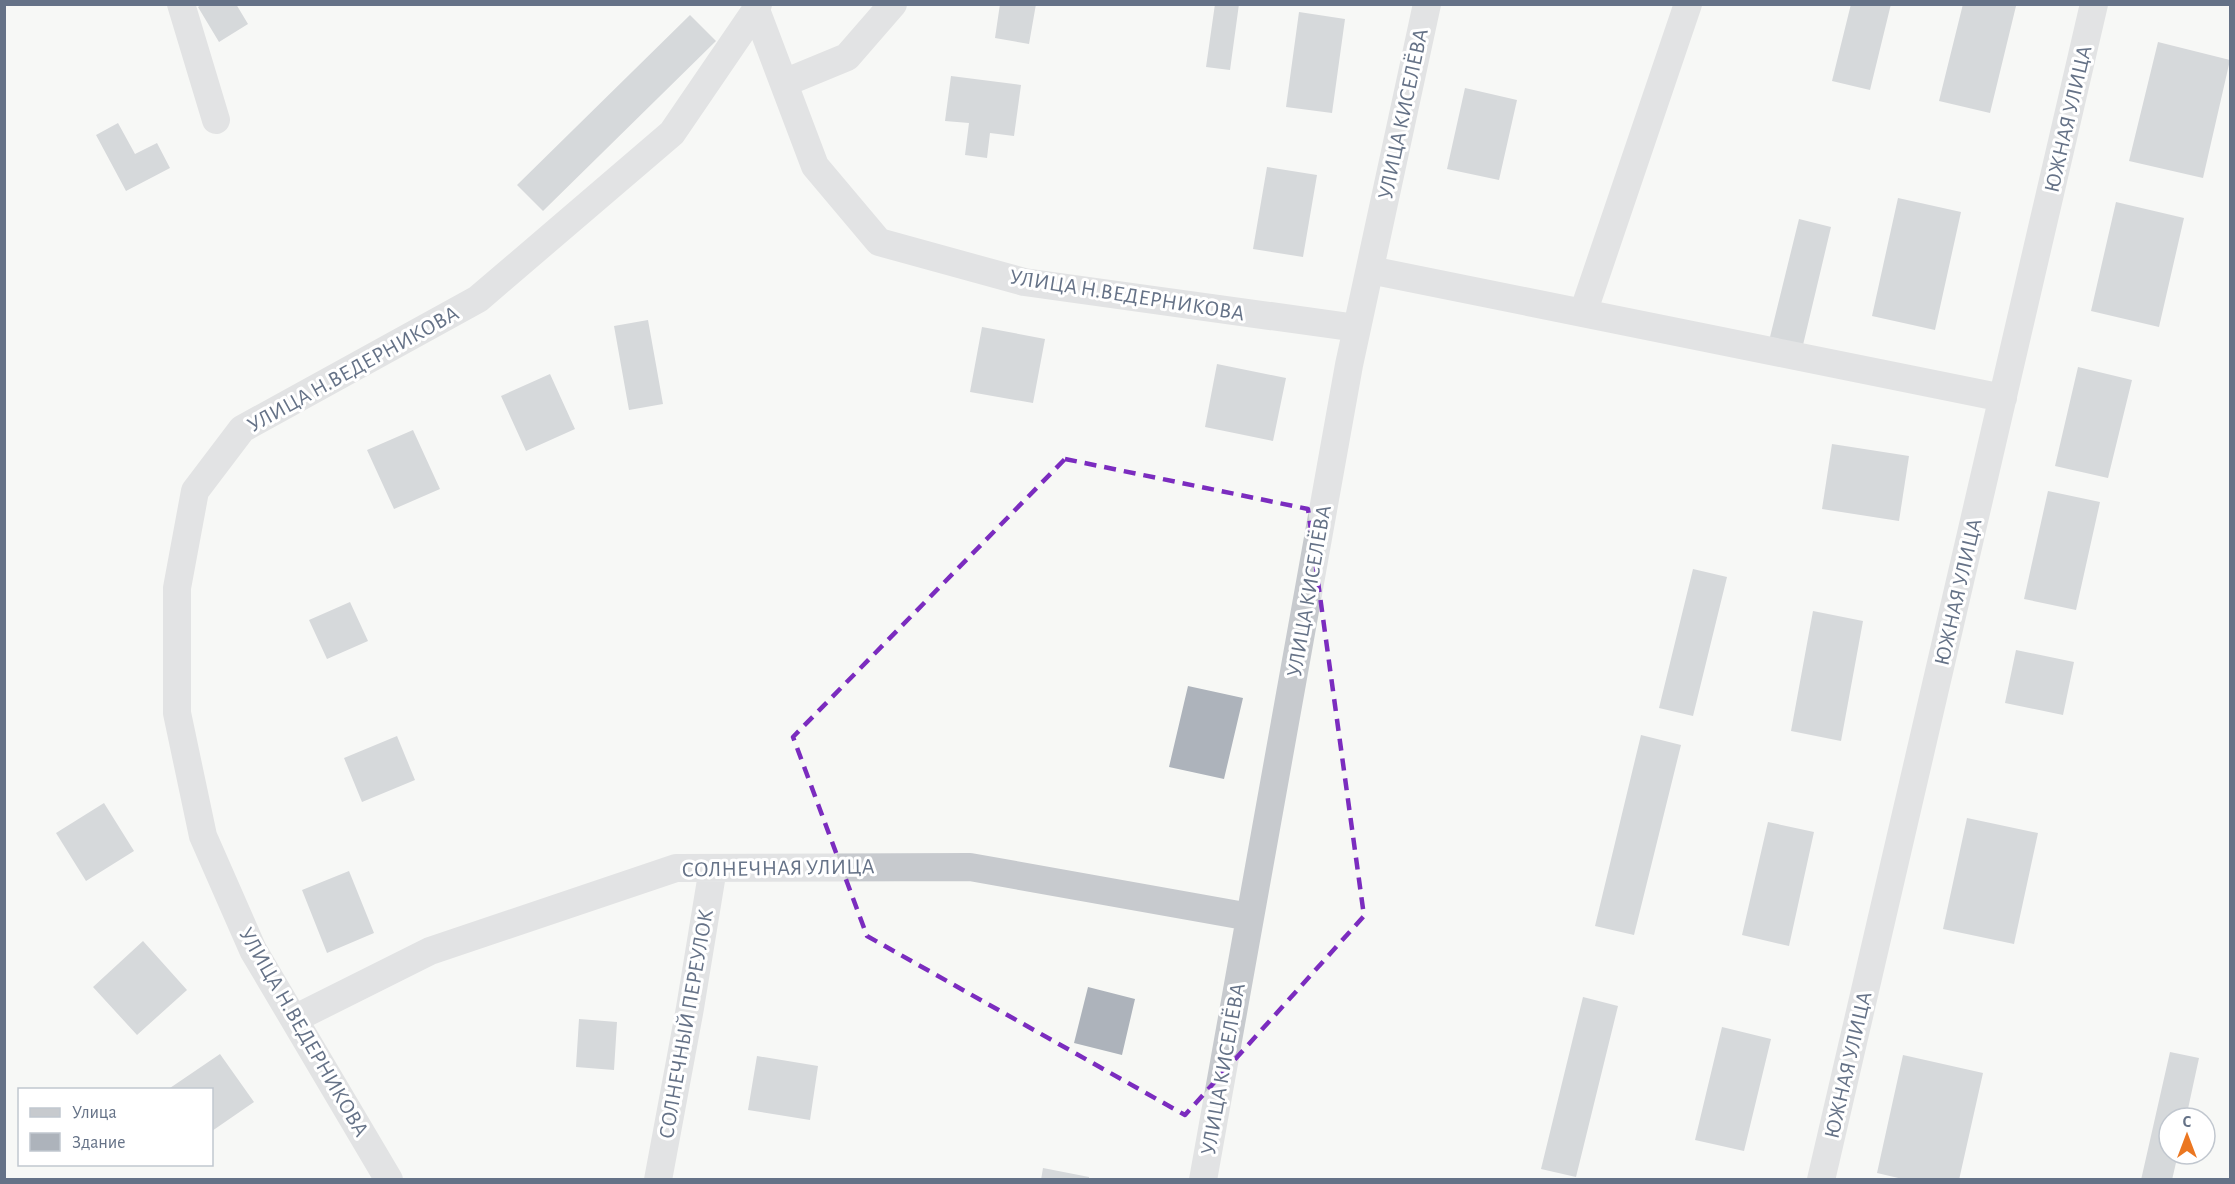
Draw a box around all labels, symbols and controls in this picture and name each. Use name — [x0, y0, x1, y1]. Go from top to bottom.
street label: УЛИЦА КИСЕЛЁВА — [1374, 26, 1432, 201]
street label: ЮЖНАЯ УЛИЦА — [2040, 43, 2096, 195]
street label: УЛИЦА Н.ВЕДЕРНИКОВА — [1008, 266, 1246, 324]
street label: УЛИЦА Н.ВЕДЕРНИКОВА — [244, 302, 462, 436]
street label: УЛИЦА КИСЕЛЁВА — [1283, 503, 1335, 679]
street label: ЮЖНАЯ УЛИЦА — [1930, 516, 1986, 668]
street label: СОЛНЕЧНАЯ УЛИЦА — [681, 855, 875, 881]
street label: СОЛНЕЧНЫЙ ПЕРЕУЛОК — [655, 907, 717, 1140]
street label: УЛИЦА Н.ВЕДЕРНИКОВА — [235, 924, 373, 1140]
street label: УЛИЦА КИСЕЛЁВА — [1197, 981, 1249, 1157]
street label: ЮЖНАЯ УЛИЦА — [1820, 989, 1876, 1141]
legend — [18, 1088, 213, 1166]
text: Улица — [72, 1104, 117, 1122]
north arrow — [2157, 1106, 2217, 1166]
text: С — [2183, 1114, 2192, 1130]
text: Здание — [72, 1134, 126, 1152]

